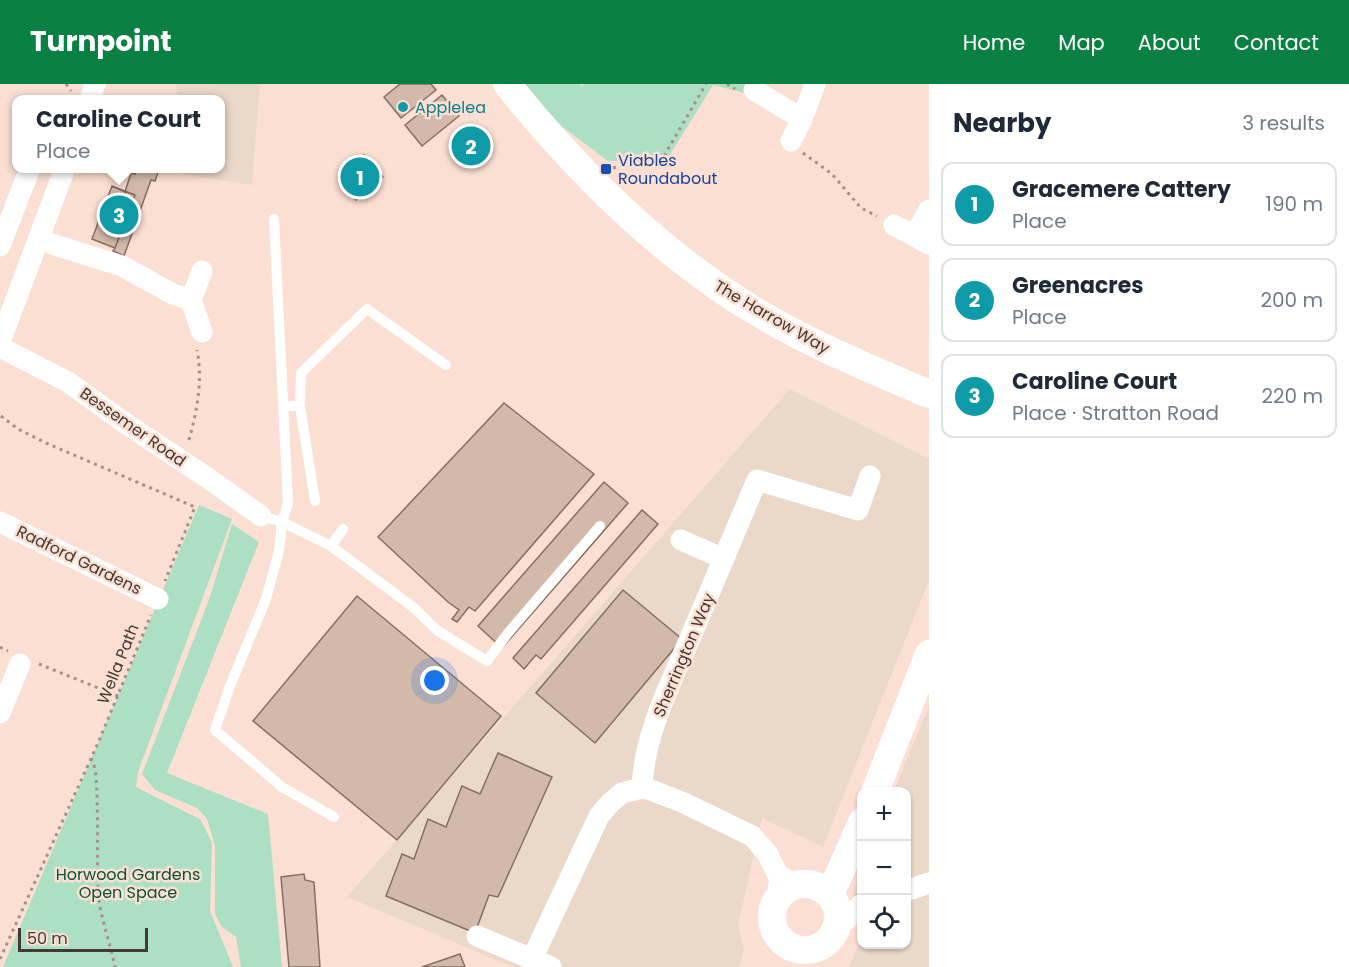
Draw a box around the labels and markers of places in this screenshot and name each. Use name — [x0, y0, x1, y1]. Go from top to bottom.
place label: Applelea — [415, 96, 486, 119]
marker: Applelea — [396, 100, 410, 114]
pin: 2 — [452, 124, 490, 168]
place label: Viables Roundabout — [618, 149, 717, 190]
pin: 1 — [340, 154, 380, 200]
marker: Viables Roundabout — [599, 162, 613, 176]
pin: 3 — [100, 192, 138, 238]

